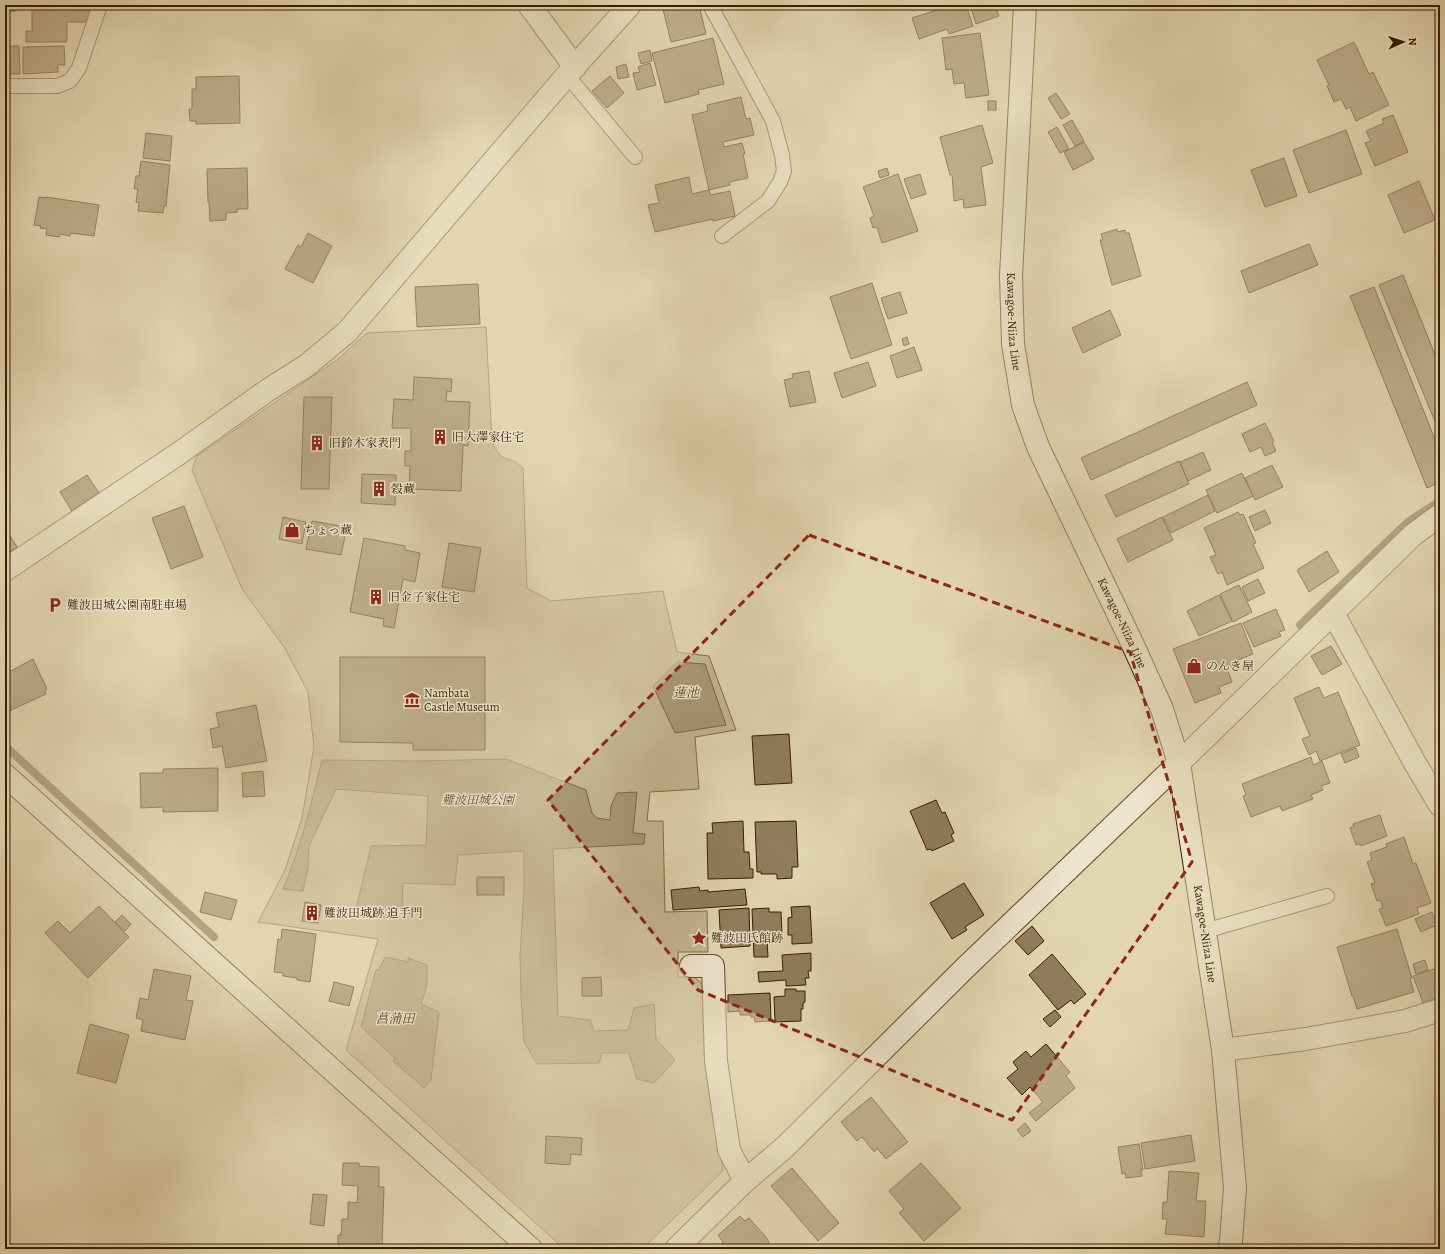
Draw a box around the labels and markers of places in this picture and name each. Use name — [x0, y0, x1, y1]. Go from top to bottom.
building icon: 旧大澤家住宅 — [431, 428, 449, 446]
place label: 旧大澤家住宅 — [452, 429, 524, 445]
building icon: 旧鈴木家表門 — [308, 434, 326, 452]
place label: 旧鈴木家表門 — [329, 435, 401, 451]
building icon: 穀蔵 — [370, 480, 388, 498]
place label: 穀蔵 — [391, 481, 415, 497]
shop icon: ちょっ蔵 — [283, 521, 301, 539]
place label: ちょっ蔵 — [304, 522, 352, 538]
building icon: 旧金子家住宅 — [367, 588, 385, 606]
place label: 旧金子家住宅 — [388, 589, 460, 605]
parking icon: 難波田城公園南駐車場 — [46, 596, 64, 614]
place label: 難波田城公園南駐車場 — [67, 597, 187, 613]
shop icon: のんき屋 — [1185, 657, 1203, 675]
place label: のんき屋 — [1206, 658, 1254, 674]
place label: Nambata Castle Museum — [424, 685, 500, 715]
museum icon: Nambata Castle Museum — [403, 691, 421, 709]
building icon: 難波田城跡 追手門 — [303, 904, 321, 922]
place label: 難波田城跡 追手門 — [324, 905, 422, 921]
place icon: 難波田氏館跡 — [690, 929, 708, 947]
place label: 難波田氏館跡 — [711, 930, 783, 946]

